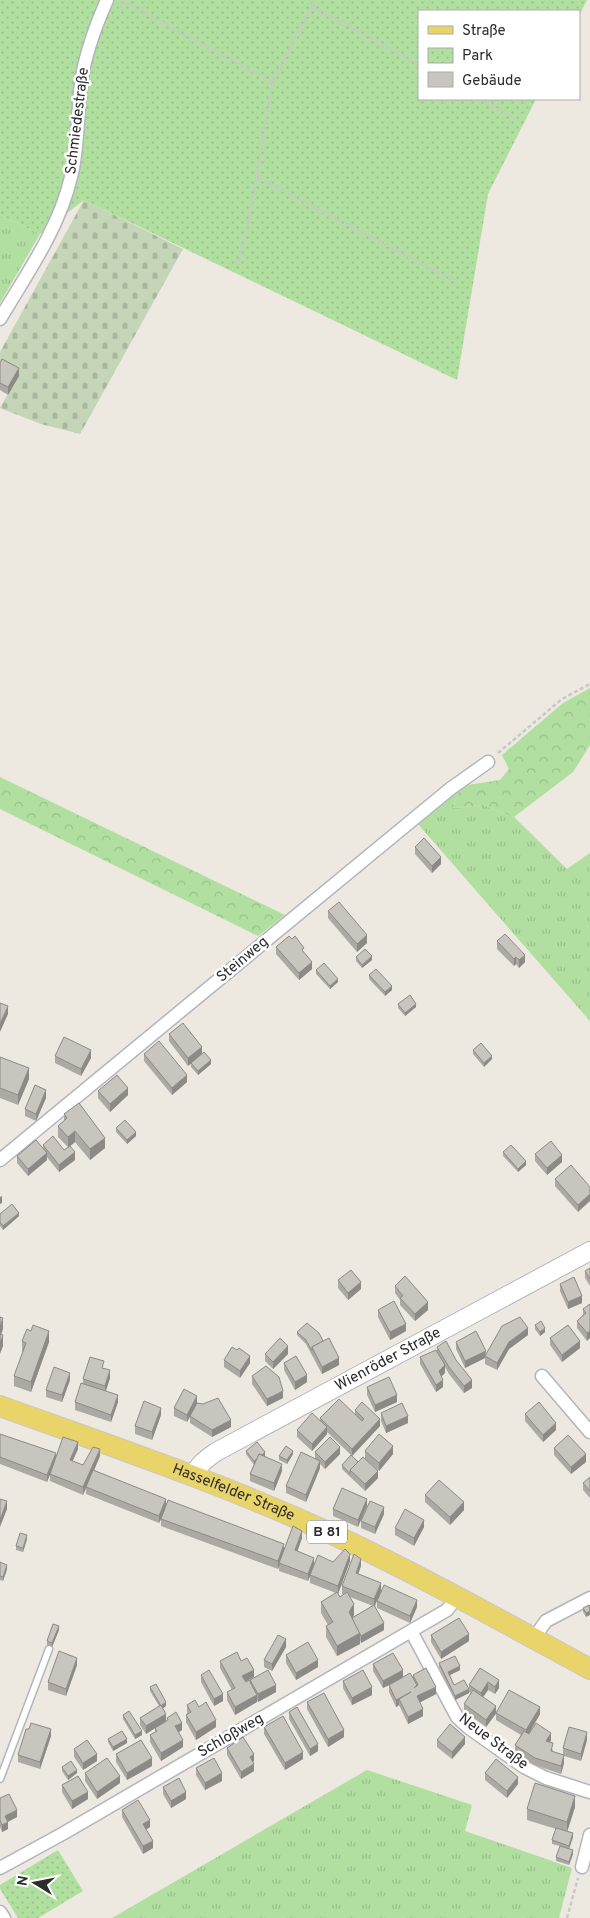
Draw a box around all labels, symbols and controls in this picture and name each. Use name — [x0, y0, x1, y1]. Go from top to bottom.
legend — [418, 10, 580, 100]
text: Straße — [462, 22, 506, 41]
text: Park — [462, 47, 493, 66]
street label: Schmiedestraße — [62, 66, 94, 176]
text: Gebäude — [462, 72, 522, 91]
street label: Steinweg — [213, 933, 273, 987]
street label: Wienröder Straße — [332, 1323, 444, 1396]
street label: Hasselfelder Straße — [170, 1460, 298, 1526]
road number: B 81 — [307, 1520, 347, 1544]
street label: Schloßweg — [195, 1710, 267, 1762]
street label: Neue Straße — [454, 1710, 532, 1774]
north arrow — [10, 1858, 60, 1908]
text: N — [14, 1875, 33, 1887]

